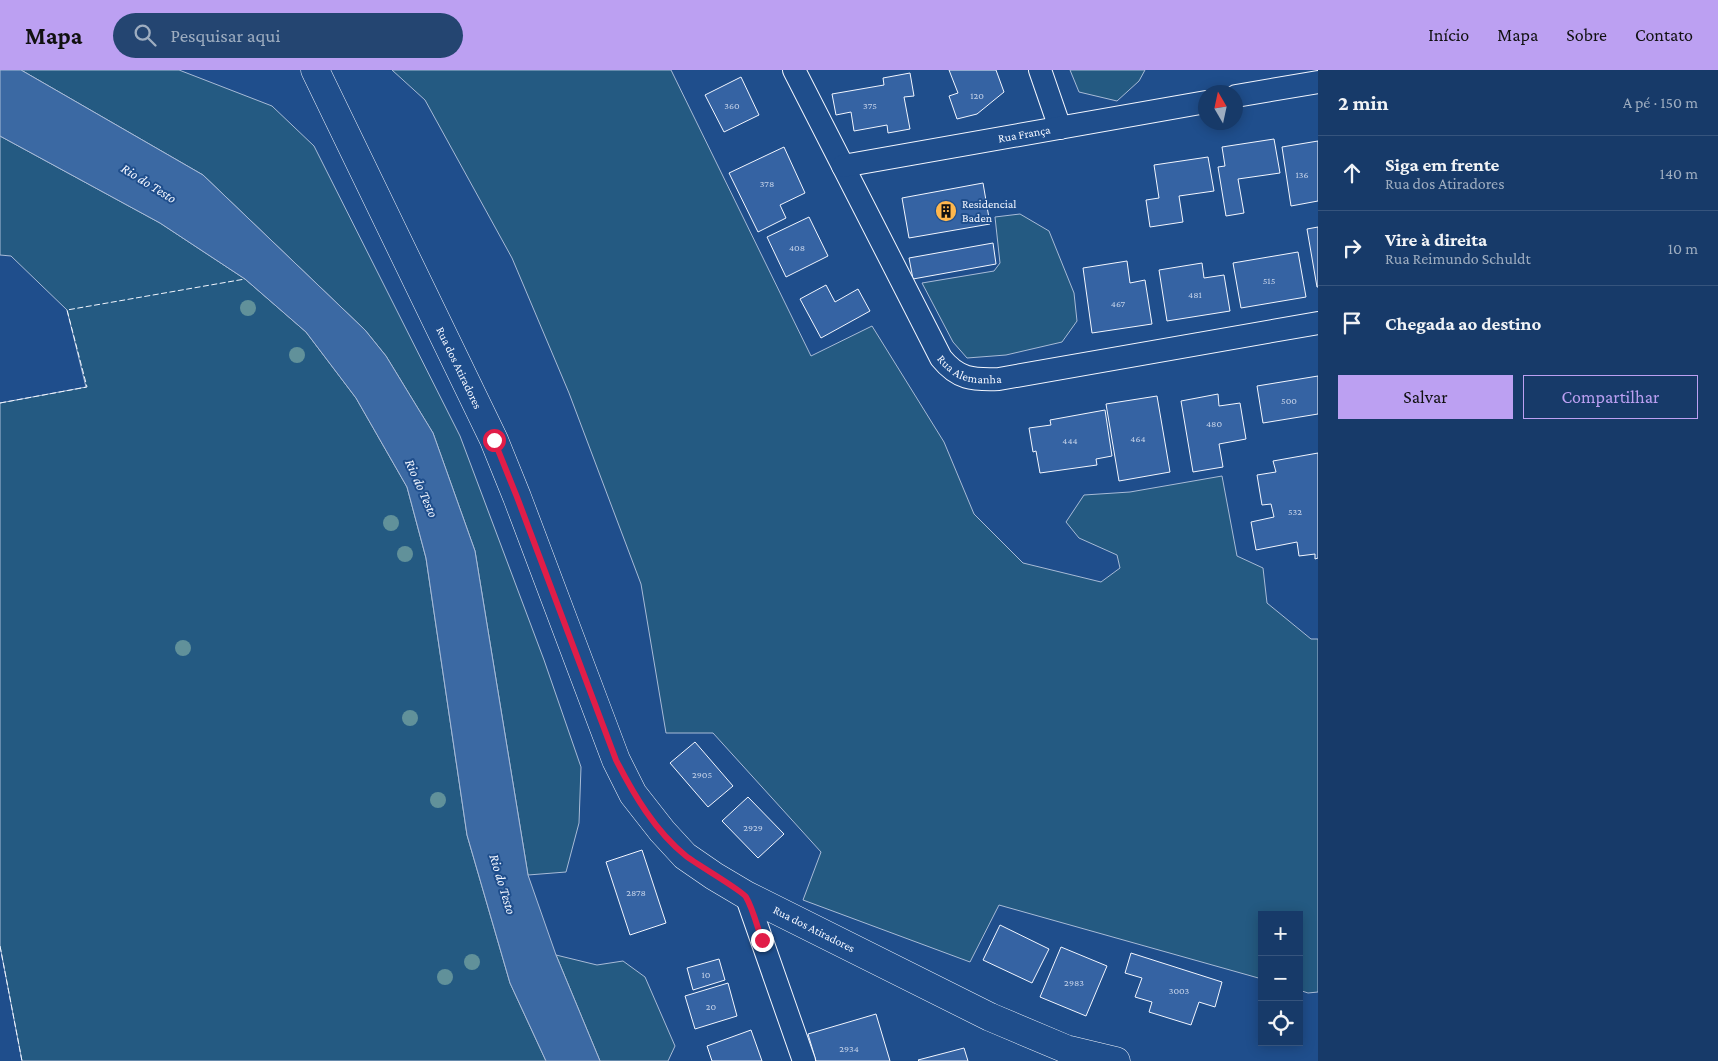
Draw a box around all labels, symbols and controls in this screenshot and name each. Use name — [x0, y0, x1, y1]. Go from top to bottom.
search box — [113, 13, 463, 58]
icon: search — [131, 21, 159, 49]
text: Mapa — [25, 22, 83, 49]
text: Pesquisar aqui — [171, 25, 280, 46]
text: Início — [1428, 25, 1469, 45]
text: Mapa — [1497, 25, 1538, 45]
text: Sobre — [1566, 25, 1607, 45]
text: Contato — [1635, 25, 1693, 45]
north arrow — [1198, 85, 1243, 130]
house number: 120 — [970, 90, 984, 101]
text: 2 min — [1338, 91, 1389, 115]
text: A pé · 150 m — [1623, 94, 1698, 111]
house number: 360 — [724, 100, 740, 111]
house number: 375 — [863, 100, 877, 111]
street label: Rua França — [997, 122, 1052, 146]
text: Siga em frente — [1385, 154, 1499, 175]
icon: ahead — [1338, 159, 1366, 187]
water label: Rio do Testo — [118, 160, 180, 206]
text: 140 m — [1660, 165, 1698, 182]
house number: 136 — [1295, 169, 1309, 180]
text: Rua dos Atiradores — [1385, 175, 1504, 192]
house number: 378 — [760, 178, 774, 189]
place label: Residencial Baden — [962, 197, 1017, 225]
building icon: Residencial Baden — [934, 199, 958, 223]
text: Vire à direita — [1385, 229, 1487, 250]
icon: right — [1338, 234, 1366, 262]
text: 10 m — [1668, 240, 1698, 257]
house number: 408 — [789, 242, 805, 253]
text: Rua Reimundo Schuldt — [1385, 250, 1531, 267]
house number: 515 — [1263, 275, 1276, 286]
house number: 481 — [1188, 289, 1202, 300]
house number: 467 — [1111, 298, 1126, 309]
icon: arrive — [1338, 309, 1366, 337]
text: Chegada ao destino — [1385, 313, 1541, 334]
street label: Rua dos Atiradores — [433, 325, 485, 412]
street label: Rua Alemanha — [934, 352, 1002, 386]
button: Salvar — [1338, 375, 1513, 419]
button: Compartilhar — [1523, 375, 1698, 419]
house number: 500 — [1281, 395, 1297, 406]
house number: 480 — [1206, 418, 1222, 429]
route start — [483, 429, 506, 452]
house number: 464 — [1130, 433, 1146, 444]
house number: 444 — [1062, 435, 1078, 446]
water label: Rio do Testo — [402, 456, 442, 520]
house number: 532 — [1288, 506, 1302, 517]
house number: 2905 — [692, 769, 712, 780]
house number: 2929 — [743, 822, 763, 833]
water label: Rio do Testo — [486, 852, 520, 916]
house number: 2878 — [626, 887, 646, 898]
street label: Rua dos Atiradores — [771, 903, 858, 955]
map controls — [1258, 911, 1303, 1046]
button: + — [1258, 911, 1303, 956]
route end — [751, 929, 774, 952]
button: − — [1258, 956, 1303, 1001]
house number: 10 — [702, 969, 711, 980]
house number: 2983 — [1064, 977, 1084, 988]
house number: 3003 — [1169, 985, 1190, 996]
house number: 20 — [706, 1001, 717, 1012]
button: locate — [1258, 1001, 1303, 1046]
house number: 2934 — [839, 1043, 859, 1054]

